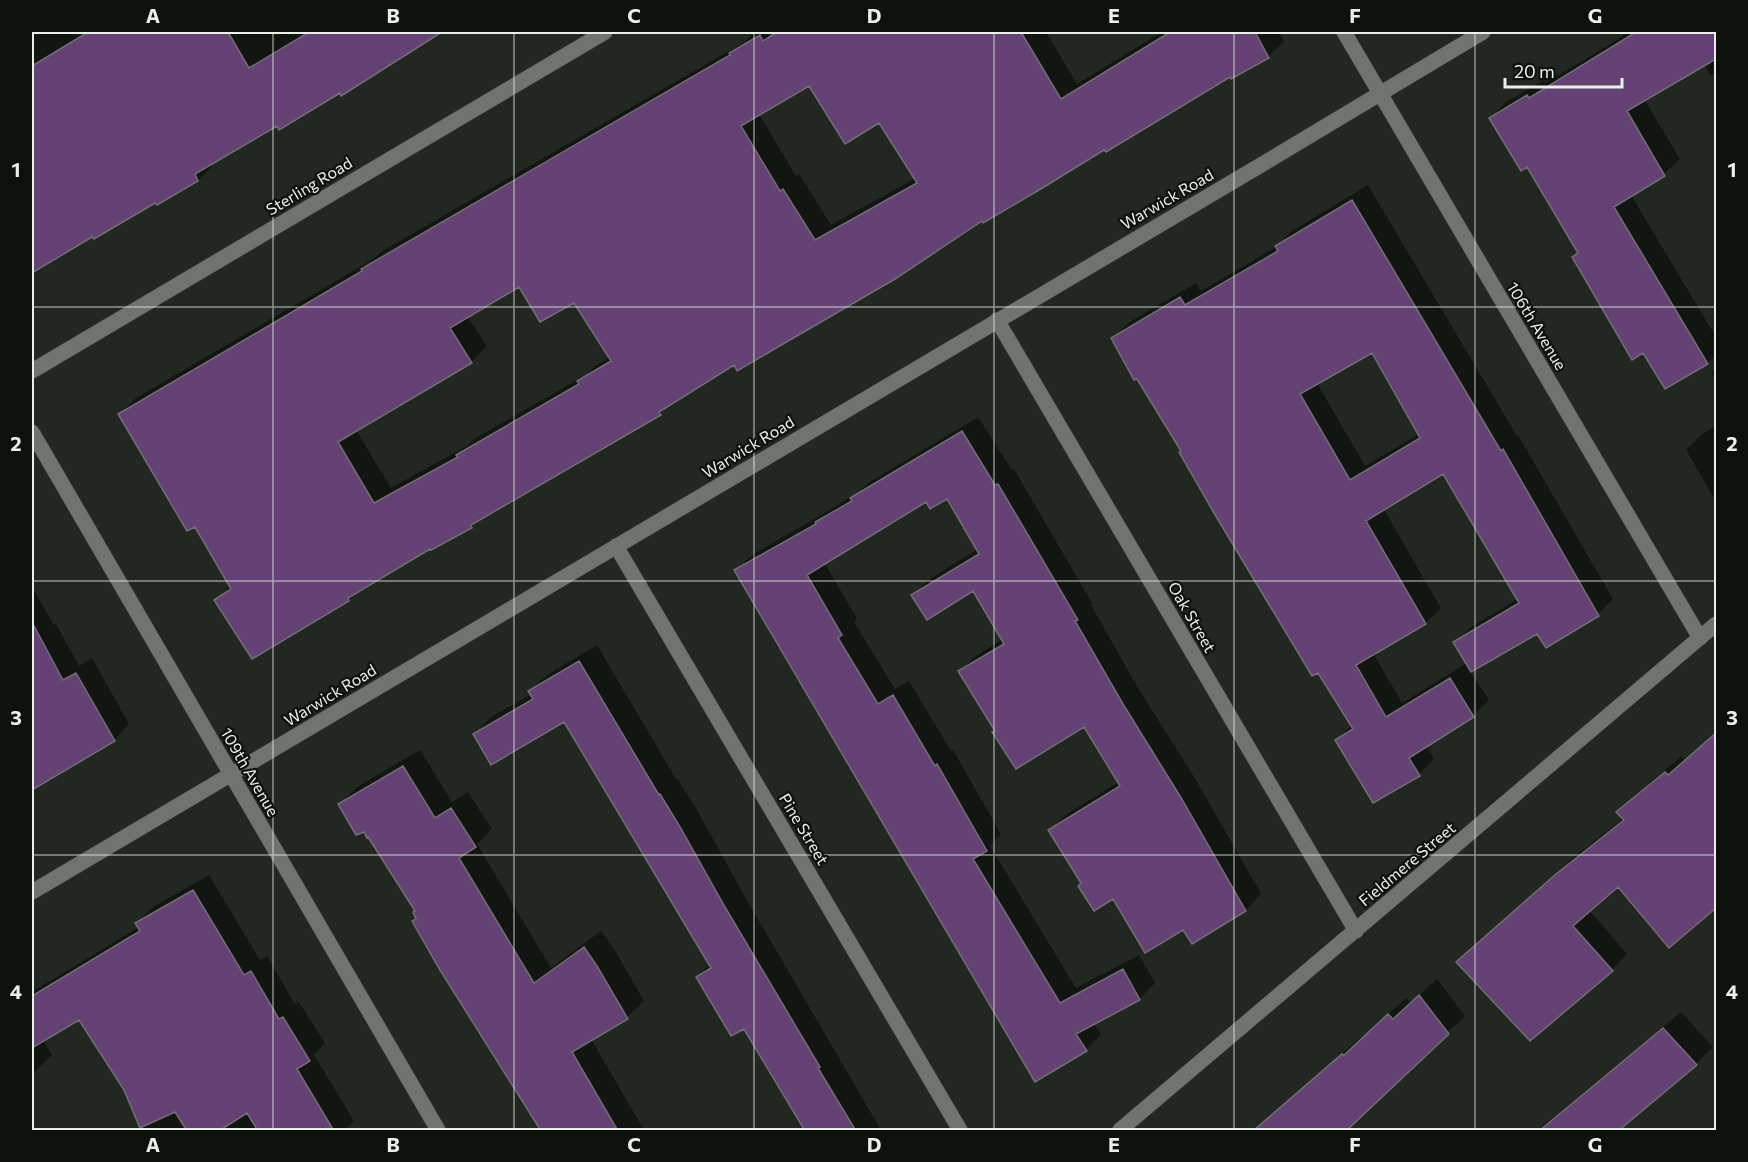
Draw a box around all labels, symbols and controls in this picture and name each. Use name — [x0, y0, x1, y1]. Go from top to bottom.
text: A — [146, 3, 160, 27]
text: B — [386, 3, 400, 27]
text: C — [627, 3, 641, 27]
text: D — [867, 3, 881, 27]
text: E — [1108, 3, 1120, 27]
text: F — [1349, 3, 1361, 27]
text: G — [1588, 3, 1602, 27]
scale bar — [1505, 51, 1622, 89]
text: 20 m — [1514, 60, 1555, 82]
street label: Sterling Road — [262, 152, 355, 219]
text: 1 — [11, 157, 21, 181]
text: 1 — [1727, 157, 1737, 181]
street label: Warwick Road — [1117, 164, 1217, 233]
street label: 106th Avenue — [1504, 278, 1571, 373]
street label: Warwick Road — [698, 412, 797, 482]
text: 2 — [10, 431, 22, 455]
text: 2 — [1726, 431, 1738, 455]
street label: Oak Street — [1165, 578, 1220, 656]
street label: Warwick Road — [280, 660, 379, 730]
text: 3 — [10, 705, 22, 729]
text: 3 — [1726, 705, 1738, 729]
street label: 109th Avenue — [217, 724, 283, 819]
street label: Pine Street — [776, 790, 833, 868]
street label: Fieldmere Street — [1355, 817, 1459, 910]
text: 4 — [10, 979, 22, 1003]
text: 4 — [1726, 979, 1738, 1003]
text: A — [146, 1132, 160, 1156]
text: B — [386, 1132, 400, 1156]
text: C — [627, 1132, 641, 1156]
text: D — [867, 1132, 881, 1156]
text: E — [1108, 1132, 1120, 1156]
text: F — [1349, 1132, 1361, 1156]
text: G — [1588, 1132, 1602, 1156]

